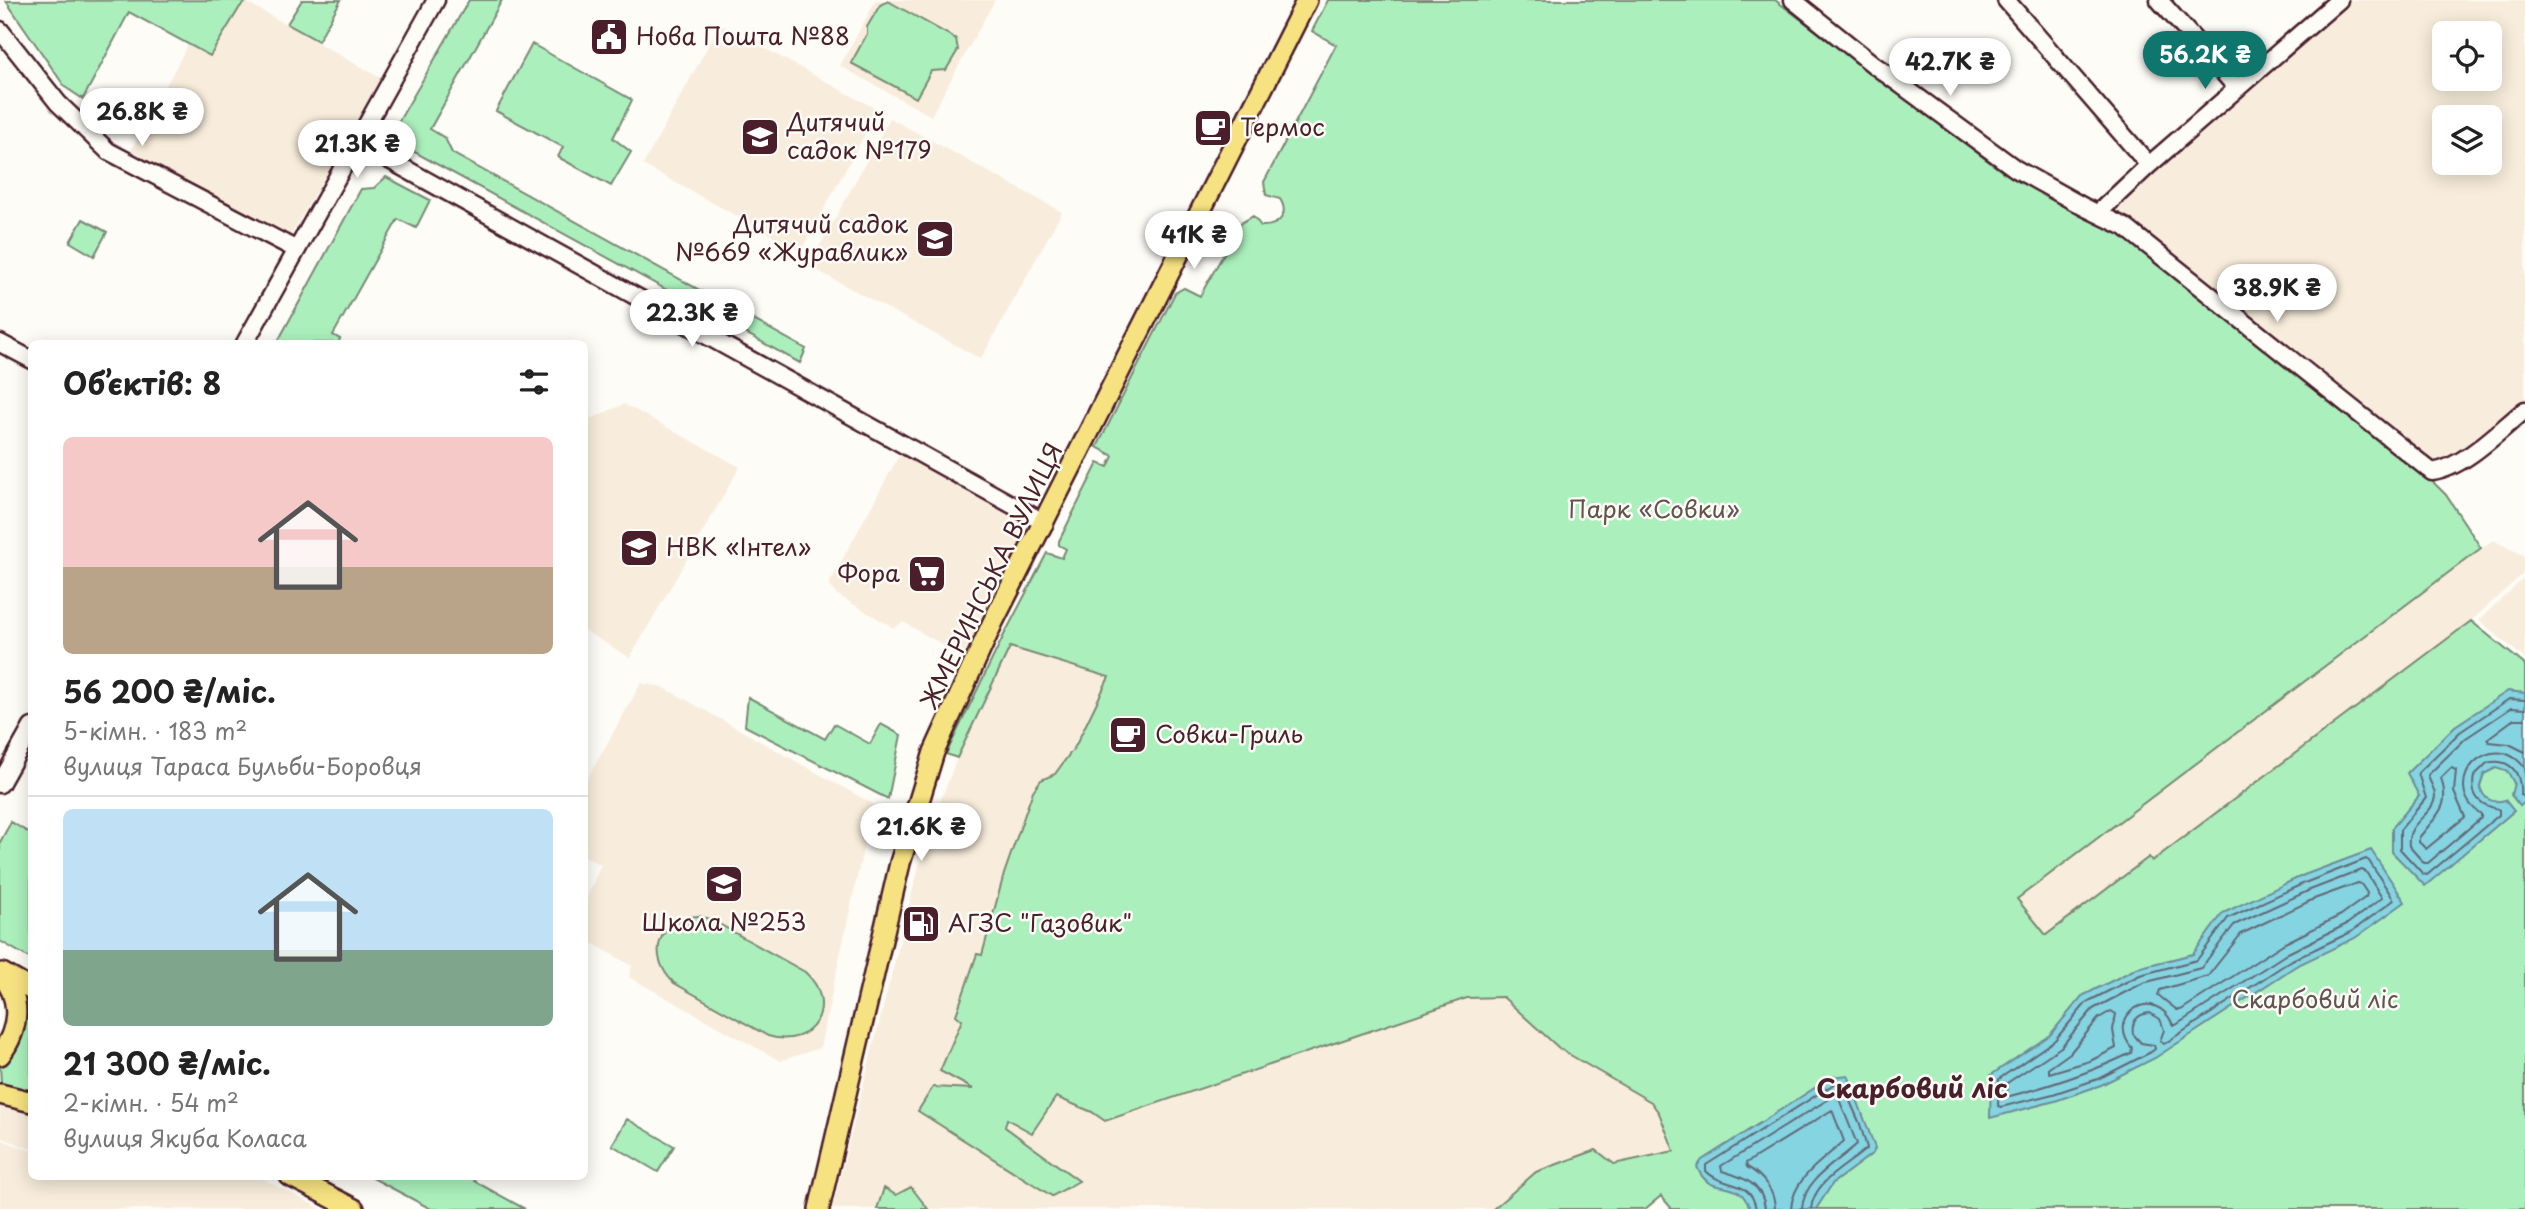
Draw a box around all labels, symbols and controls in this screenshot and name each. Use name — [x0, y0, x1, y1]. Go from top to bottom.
public building icon: Нова Пошта №88 — [588, 16, 630, 58]
place label: Нова Пошта №88 — [636, 17, 850, 53]
map controls — [2432, 21, 2502, 175]
button: locate — [2432, 21, 2502, 91]
pin: 56.2K ₴ — [2140, 32, 2270, 91]
text: 56.2K ₴ — [2159, 36, 2251, 71]
pin: 42.7K ₴ — [1885, 38, 2015, 98]
text: 42.7K ₴ — [1905, 43, 1995, 78]
pin: 26.8K ₴ — [77, 88, 207, 148]
text: 26.8K ₴ — [96, 93, 188, 128]
place label: Дитячий садок №179 — [786, 103, 932, 167]
button: layers — [2432, 105, 2502, 175]
cafe icon: Термос — [1192, 107, 1234, 149]
place label: Термос — [1240, 108, 1325, 144]
school or university icon: Дитячий садок №179 — [739, 116, 781, 158]
pin: 21.3K ₴ — [292, 120, 422, 180]
text: 21.3K ₴ — [314, 125, 400, 160]
place label: Дитячий садок №669 «Журавлик» — [675, 205, 909, 269]
pin: 41K ₴ — [1145, 212, 1243, 271]
text: 41K ₴ — [1161, 216, 1227, 251]
school or university icon: Дитячий садок №669 «Журавлик» — [914, 218, 956, 260]
pin: 38.9K ₴ — [2212, 264, 2342, 324]
text: 38.9K ₴ — [2233, 269, 2321, 304]
pin: 22.3K ₴ — [627, 290, 757, 349]
text: 22.3K ₴ — [646, 294, 738, 329]
text: Об’єктів: 8 — [63, 360, 221, 405]
icon: filters — [515, 363, 553, 401]
street label: ЖМЕРИНСЬКА ВУЛИЦЯ — [910, 436, 1070, 715]
icon: home — [245, 482, 371, 608]
park label: Парк «Совки» — [1568, 490, 1740, 526]
school or university icon: НВК «Інтел» — [618, 527, 660, 569]
place label: НВК «Інтел» — [666, 528, 811, 564]
supermarket icon: Фора — [906, 553, 948, 595]
place label: Фора — [838, 554, 900, 590]
text: 56 200 ₴/міс. — [63, 668, 276, 713]
text: 5-кімн. · 183 m² — [63, 713, 247, 748]
cafe icon: Совки-Гриль — [1107, 714, 1149, 756]
place label: Совки-Гриль — [1155, 715, 1303, 751]
text: вулиця Тараса Бульби-Боровця — [63, 748, 422, 783]
pin: 21.6K ₴ — [856, 804, 986, 863]
text: 21.6K ₴ — [876, 808, 966, 843]
icon: home — [245, 854, 371, 980]
school or university icon: Школа №253 — [703, 863, 745, 905]
place label: Школа №253 — [642, 903, 806, 939]
fuel station icon: АГЗС "Газовик" — [900, 903, 942, 945]
place label: АГЗС "Газовик" — [948, 904, 1132, 940]
park label: Скарбовий ліс — [2232, 980, 2398, 1016]
text: 21 300 ₴/міс. — [63, 1040, 271, 1085]
district label: Скарбовий ліс — [1816, 1068, 2008, 1107]
text: 2-кімн. · 54 m² — [63, 1085, 239, 1120]
text: вулиця Якуба Коласа — [63, 1120, 307, 1155]

